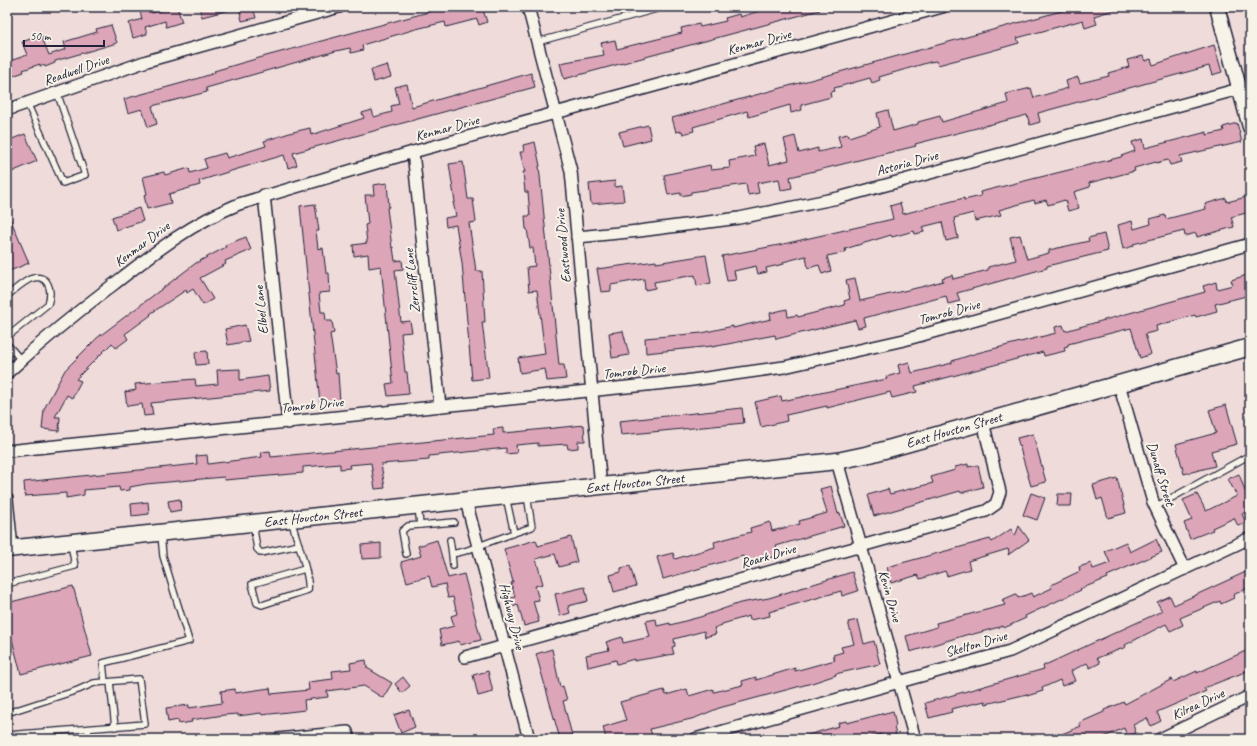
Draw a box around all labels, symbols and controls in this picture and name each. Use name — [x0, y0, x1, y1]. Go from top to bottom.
scale bar — [24, 22, 104, 48]
street label: Kenmar Drive — [725, 25, 794, 59]
text: 50 m — [30, 28, 52, 44]
street label: Readwell Drive — [41, 50, 112, 89]
street label: Kenmar Drive — [413, 111, 482, 145]
street label: Astoria Drive — [874, 146, 941, 179]
street label: Eastwood Drive — [551, 207, 575, 284]
street label: Kenmar Drive — [111, 217, 174, 270]
street label: Zerrcliff Lane — [400, 247, 424, 314]
street label: Elbel Lane — [250, 284, 272, 335]
street label: Tomrob Drive — [917, 295, 983, 328]
street label: Tomrob Drive — [602, 359, 667, 383]
street label: Tomrob Drive — [280, 393, 345, 417]
street label: East Houston Street — [904, 408, 1005, 452]
street label: Dunaff Street — [1143, 440, 1179, 509]
street label: East Houston Street — [585, 469, 686, 497]
street label: East Houston Street — [263, 503, 364, 531]
street label: Roark Drive — [739, 540, 799, 572]
street label: Kevin Drive — [875, 568, 906, 625]
street label: Highway Drive — [496, 581, 529, 652]
street label: Skelton Drive — [943, 627, 1010, 661]
street label: Kilrea Drive — [1169, 684, 1228, 724]

